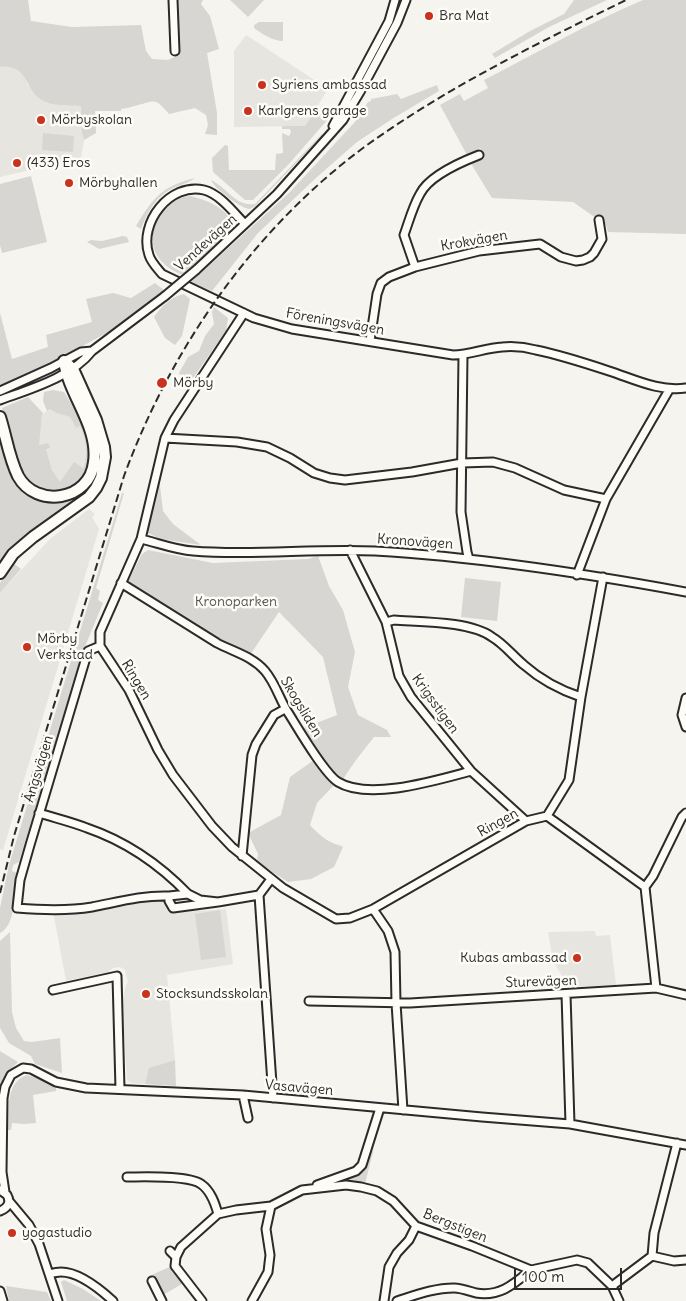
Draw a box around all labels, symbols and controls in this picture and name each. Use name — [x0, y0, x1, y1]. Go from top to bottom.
place label: Bra Mat — [439, 8, 489, 24]
marker: Bra Mat — [423, 10, 435, 22]
place label: Syriens ambassad — [272, 77, 387, 93]
marker: Syriens ambassad — [256, 79, 268, 91]
place label: Karlgrens garage — [258, 103, 367, 119]
marker: Karlgrens garage — [242, 105, 254, 117]
place label: Mörbyskolan — [51, 112, 132, 128]
marker: Mörbyskolan — [35, 114, 47, 126]
place label: (433) Eros — [27, 155, 90, 171]
marker: (433) Eros — [11, 157, 23, 169]
place label: Mörbyhallen — [79, 175, 157, 191]
marker: Mörbyhallen — [63, 177, 75, 189]
street label: Vendevägen — [172, 211, 240, 275]
street label: Krokvägen — [439, 227, 509, 255]
street label: Föreningsvägen — [284, 305, 386, 339]
place label: Mörby — [173, 375, 214, 391]
marker: Mörby — [155, 376, 169, 390]
street label: Kronovägen — [376, 531, 454, 553]
park label: Kronoparken — [195, 594, 277, 610]
place label: Mörby Verkstad — [37, 631, 93, 664]
marker: Mörby Verkstad — [21, 641, 33, 653]
street label: Ringen — [118, 657, 154, 703]
street label: Krigsstigen — [408, 671, 462, 737]
street label: Skogsliden — [277, 674, 325, 740]
street label: Ängsvägen — [21, 733, 57, 805]
street label: Ringen — [475, 805, 521, 841]
place label: Kubas ambassad — [460, 950, 567, 966]
marker: Kubas ambassad — [571, 952, 583, 964]
street label: Sturevägen — [505, 972, 577, 992]
place label: Stocksundsskolan — [156, 986, 268, 1002]
marker: Stocksundsskolan — [140, 988, 152, 1000]
street label: Vasavägen — [264, 1077, 334, 1099]
street label: Bergstigen — [420, 1206, 490, 1246]
place label: yogastudio — [22, 1225, 92, 1241]
marker: yogastudio — [6, 1227, 18, 1239]
scale bar — [516, 1258, 624, 1290]
text: 100 m — [522, 1267, 564, 1286]

